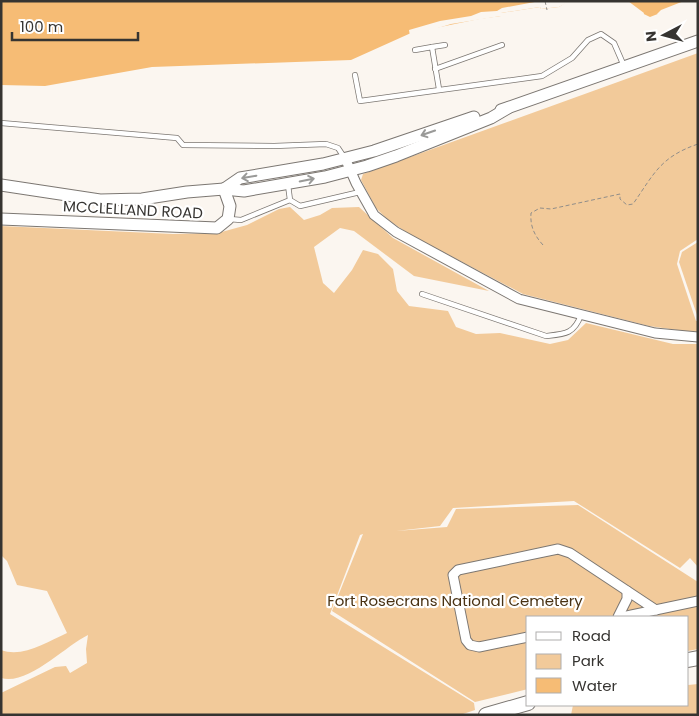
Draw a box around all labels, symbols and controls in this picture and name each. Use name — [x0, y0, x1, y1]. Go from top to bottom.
scale bar — [12, 10, 139, 42]
north arrow — [639, 10, 689, 60]
text: 100 m — [20, 16, 63, 37]
text: N — [641, 30, 662, 43]
one-way arrow — [420, 128, 436, 138]
one-way arrow — [241, 172, 257, 182]
one-way arrow — [299, 175, 315, 185]
street label: MCCLELLAND ROAD — [63, 195, 204, 224]
park label: Fort Rosecrans National Cemetery — [327, 590, 583, 611]
legend — [526, 616, 689, 706]
text: Road — [572, 625, 611, 646]
text: Park — [572, 650, 604, 671]
text: Water — [572, 675, 618, 696]

